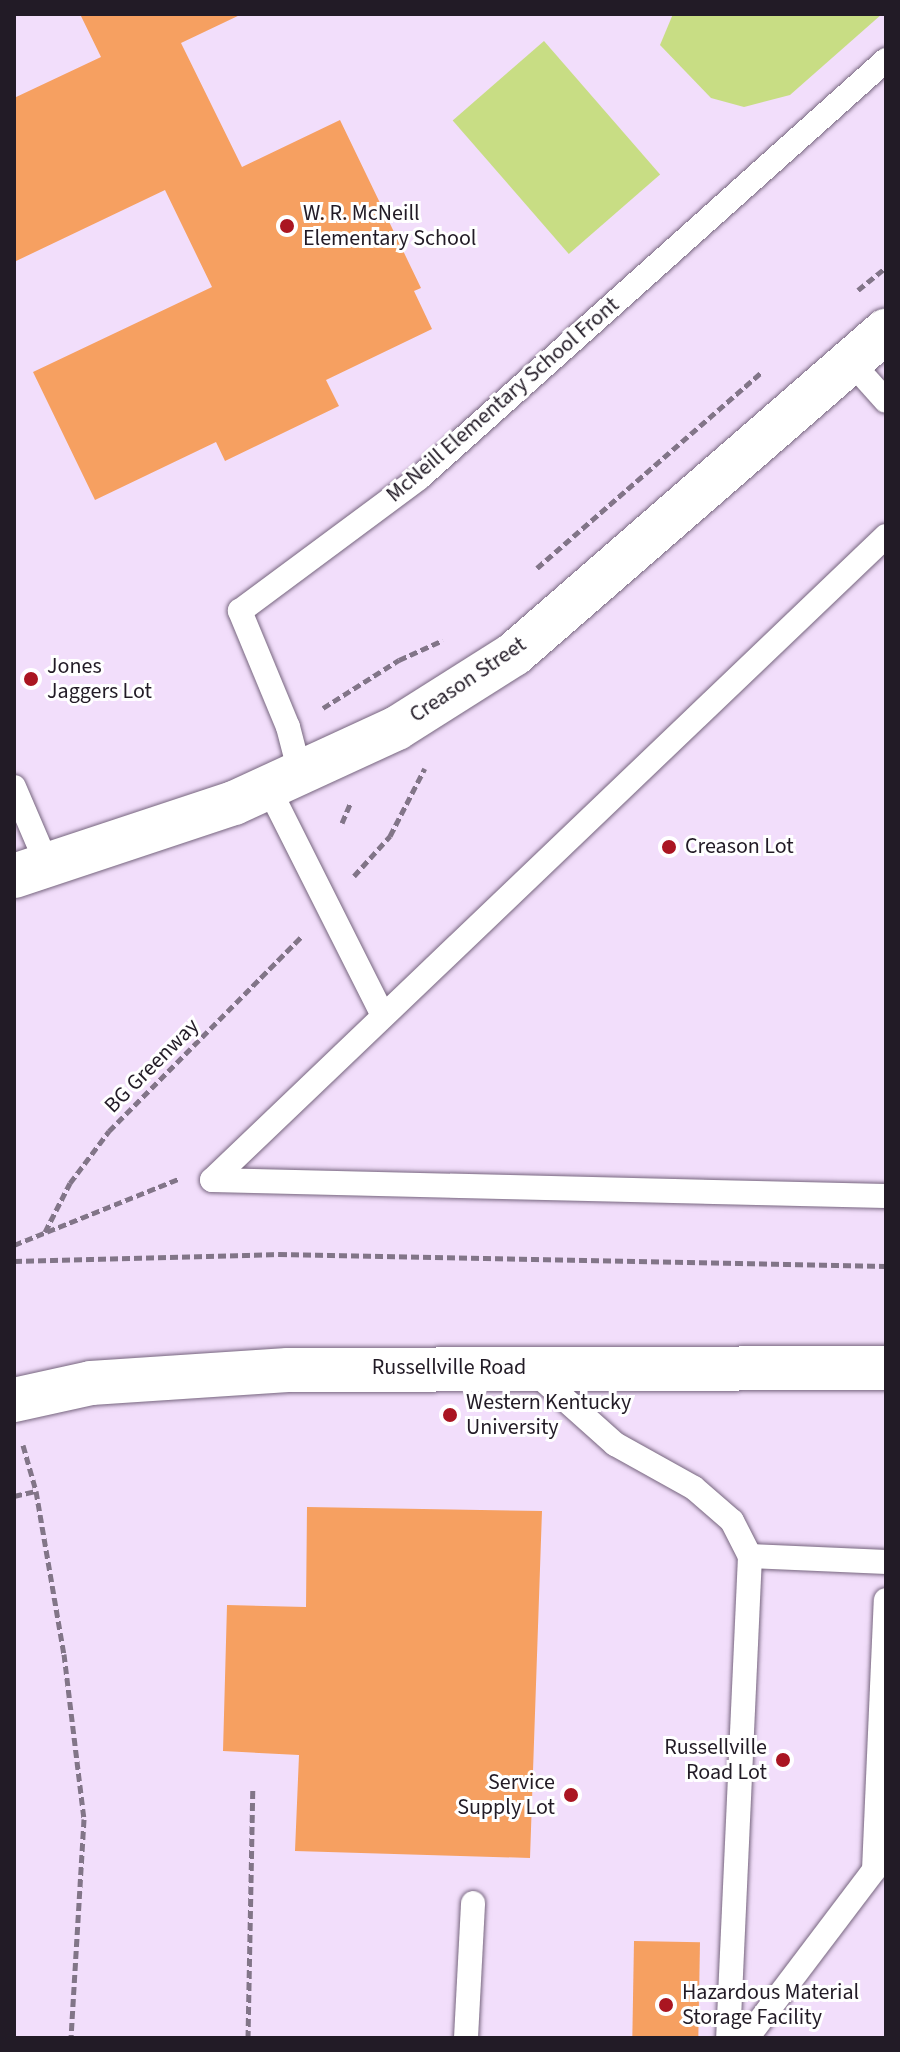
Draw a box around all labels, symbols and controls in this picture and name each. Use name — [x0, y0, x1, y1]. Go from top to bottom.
place label: W. R. McNeill Elementary School — [303, 200, 476, 252]
marker: W. R. McNeill Elementary School — [278, 217, 296, 235]
street label: McNeill Elementary School Front — [381, 292, 625, 508]
street label: Creason Street — [405, 631, 531, 729]
place label: Jones Jaggers Lot — [47, 653, 152, 704]
marker: Jones Jaggers Lot — [22, 670, 40, 688]
place label: Creason Lot — [685, 834, 794, 860]
marker: Creason Lot — [660, 838, 678, 856]
street label: BG Greenway — [99, 1013, 205, 1119]
street label: Russellville Road — [372, 1355, 526, 1381]
place label: Western Kentucky University — [466, 1389, 631, 1440]
marker: Western Kentucky University — [441, 1406, 459, 1424]
place label: Russellville Road Lot — [664, 1734, 767, 1786]
marker: Russellville Road Lot — [774, 1751, 792, 1769]
place label: Service Supply Lot — [457, 1769, 555, 1820]
marker: Service Supply Lot — [562, 1786, 580, 1804]
place label: Hazardous Material Storage Facility — [682, 1979, 859, 2030]
marker: Hazardous Material Storage Facility — [657, 1996, 675, 2014]

